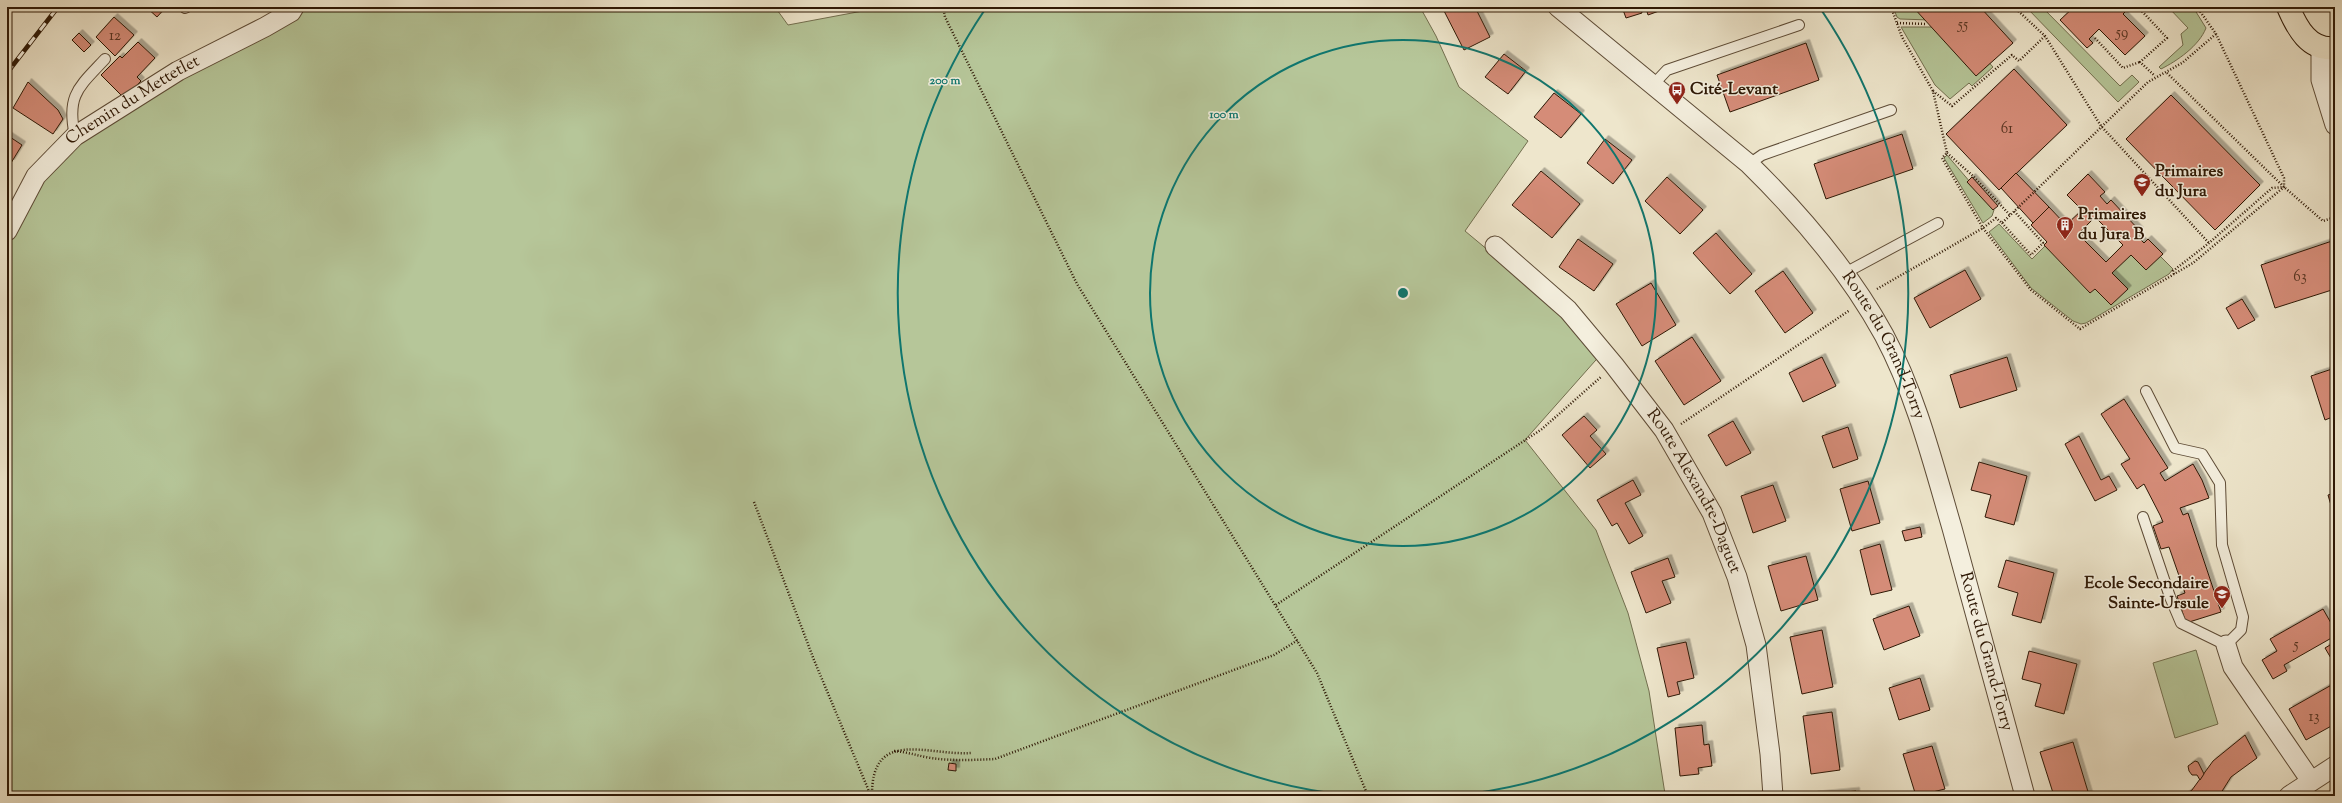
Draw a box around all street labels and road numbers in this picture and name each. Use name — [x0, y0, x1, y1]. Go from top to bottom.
street label: Chemin du Mettetlet — [60, 50, 204, 151]
street label: Route du Grand-Torry — [1835, 267, 1931, 423]
street label: Route Alexandre-Daguet — [1640, 404, 1747, 577]
street label: Route du Grand-Torry — [1953, 569, 2019, 734]

